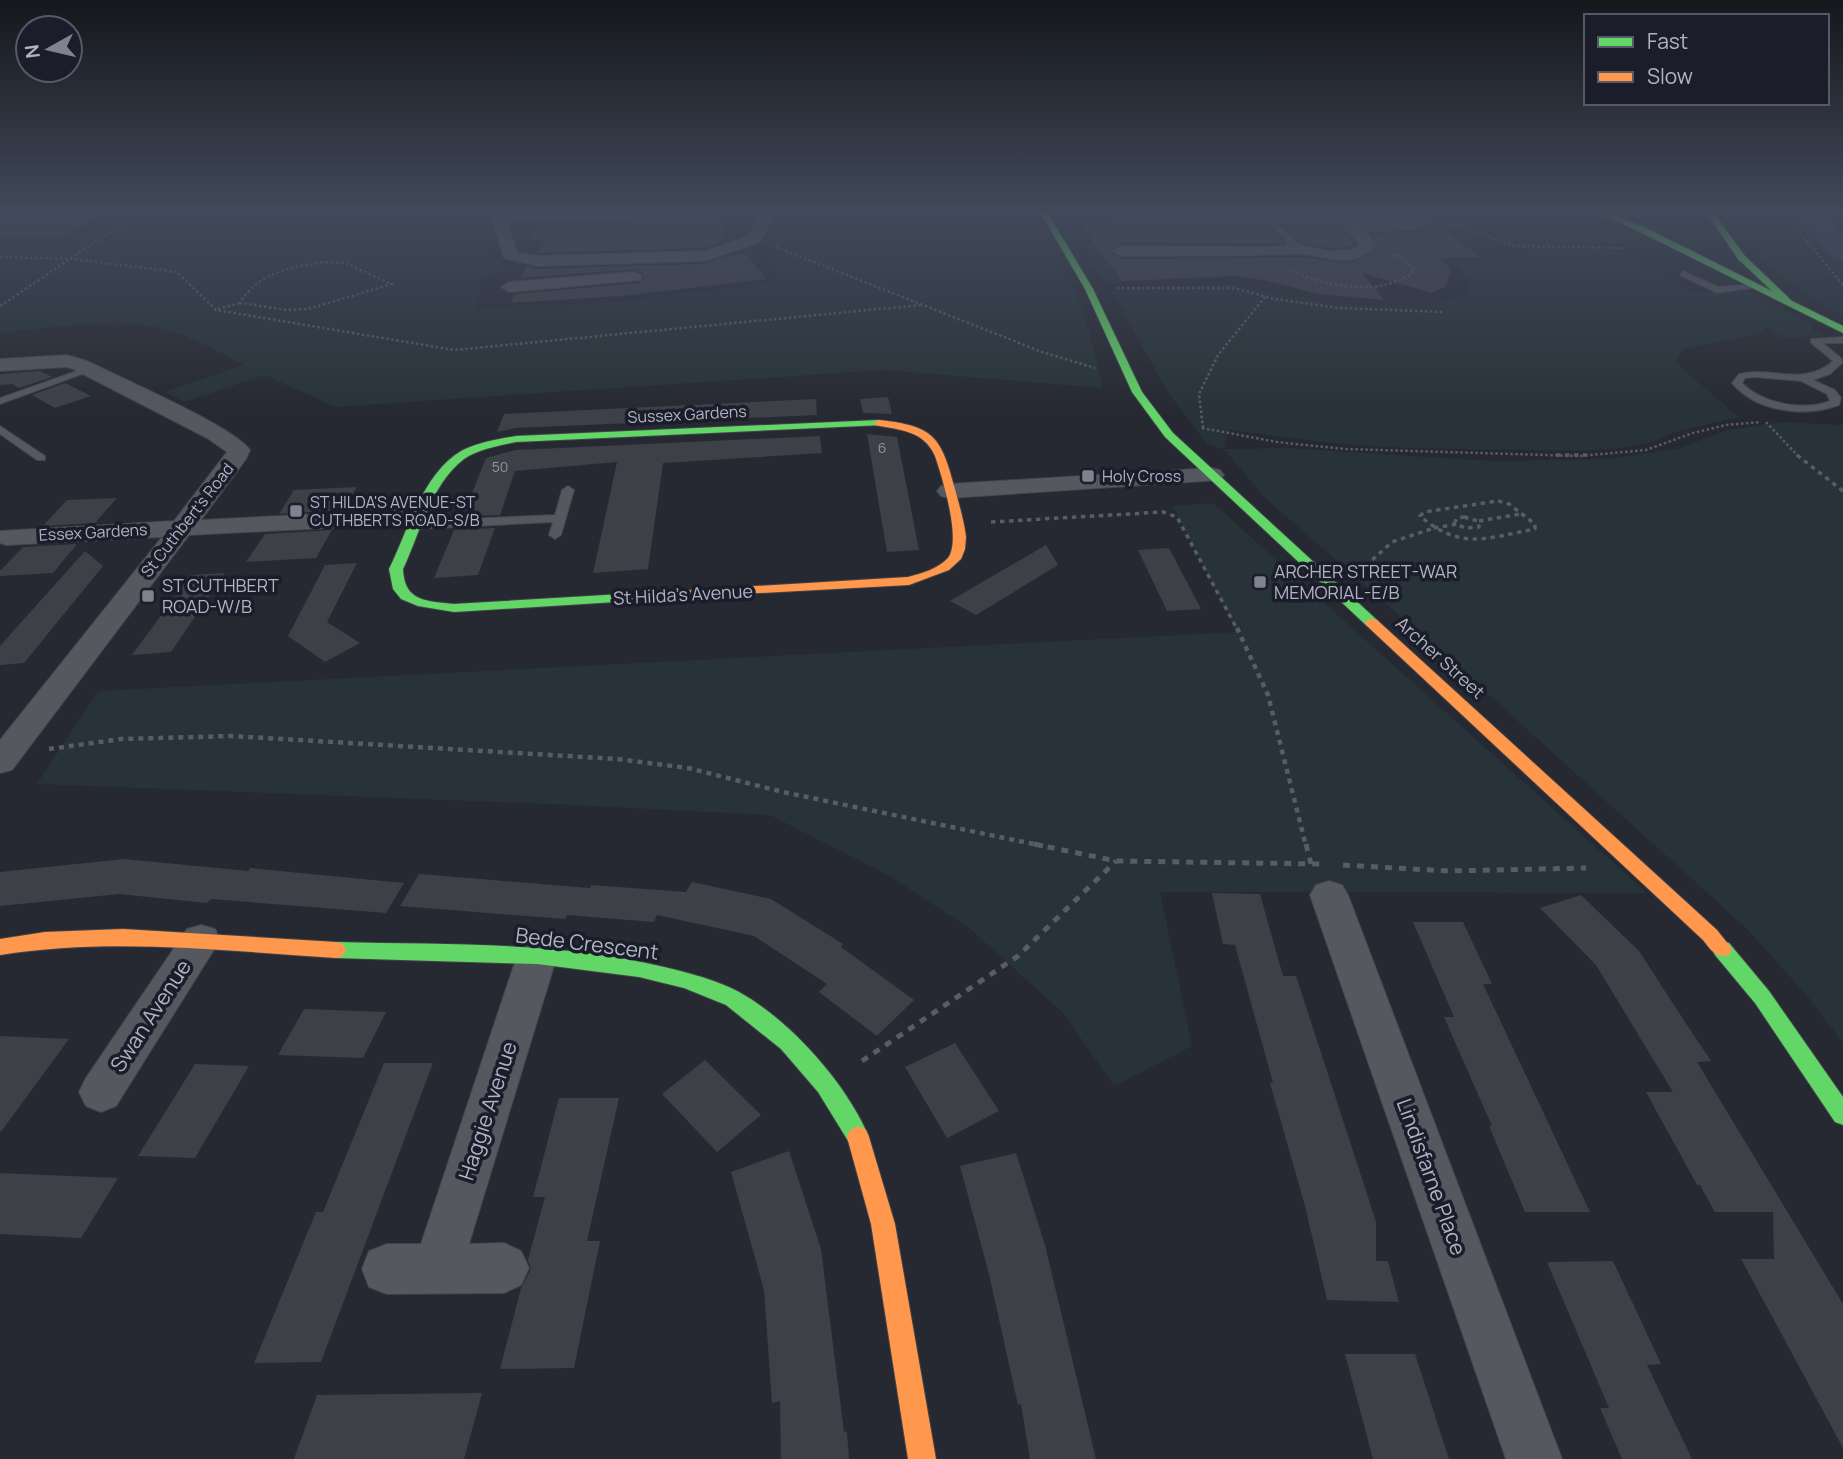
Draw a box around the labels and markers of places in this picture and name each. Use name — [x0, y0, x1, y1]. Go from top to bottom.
place label: Holy Cross — [1102, 465, 1181, 487]
marker: Holy Cross — [1080, 468, 1096, 484]
place label: ST HILDA'S AVENUE-ST CUTHBERTS ROAD-S/B — [310, 491, 480, 531]
marker: ST HILDA'S AVENUE-ST CUTHBERTS ROAD-S/B — [288, 503, 304, 519]
place label: ARCHER STREET-WAR MEMORIAL-E/B — [1274, 559, 1457, 604]
place label: ST CUTHBERT ROAD-W/B — [162, 573, 279, 618]
marker: ARCHER STREET-WAR MEMORIAL-E/B — [1252, 574, 1268, 590]
marker: ST CUTHBERT ROAD-W/B — [140, 588, 156, 604]

